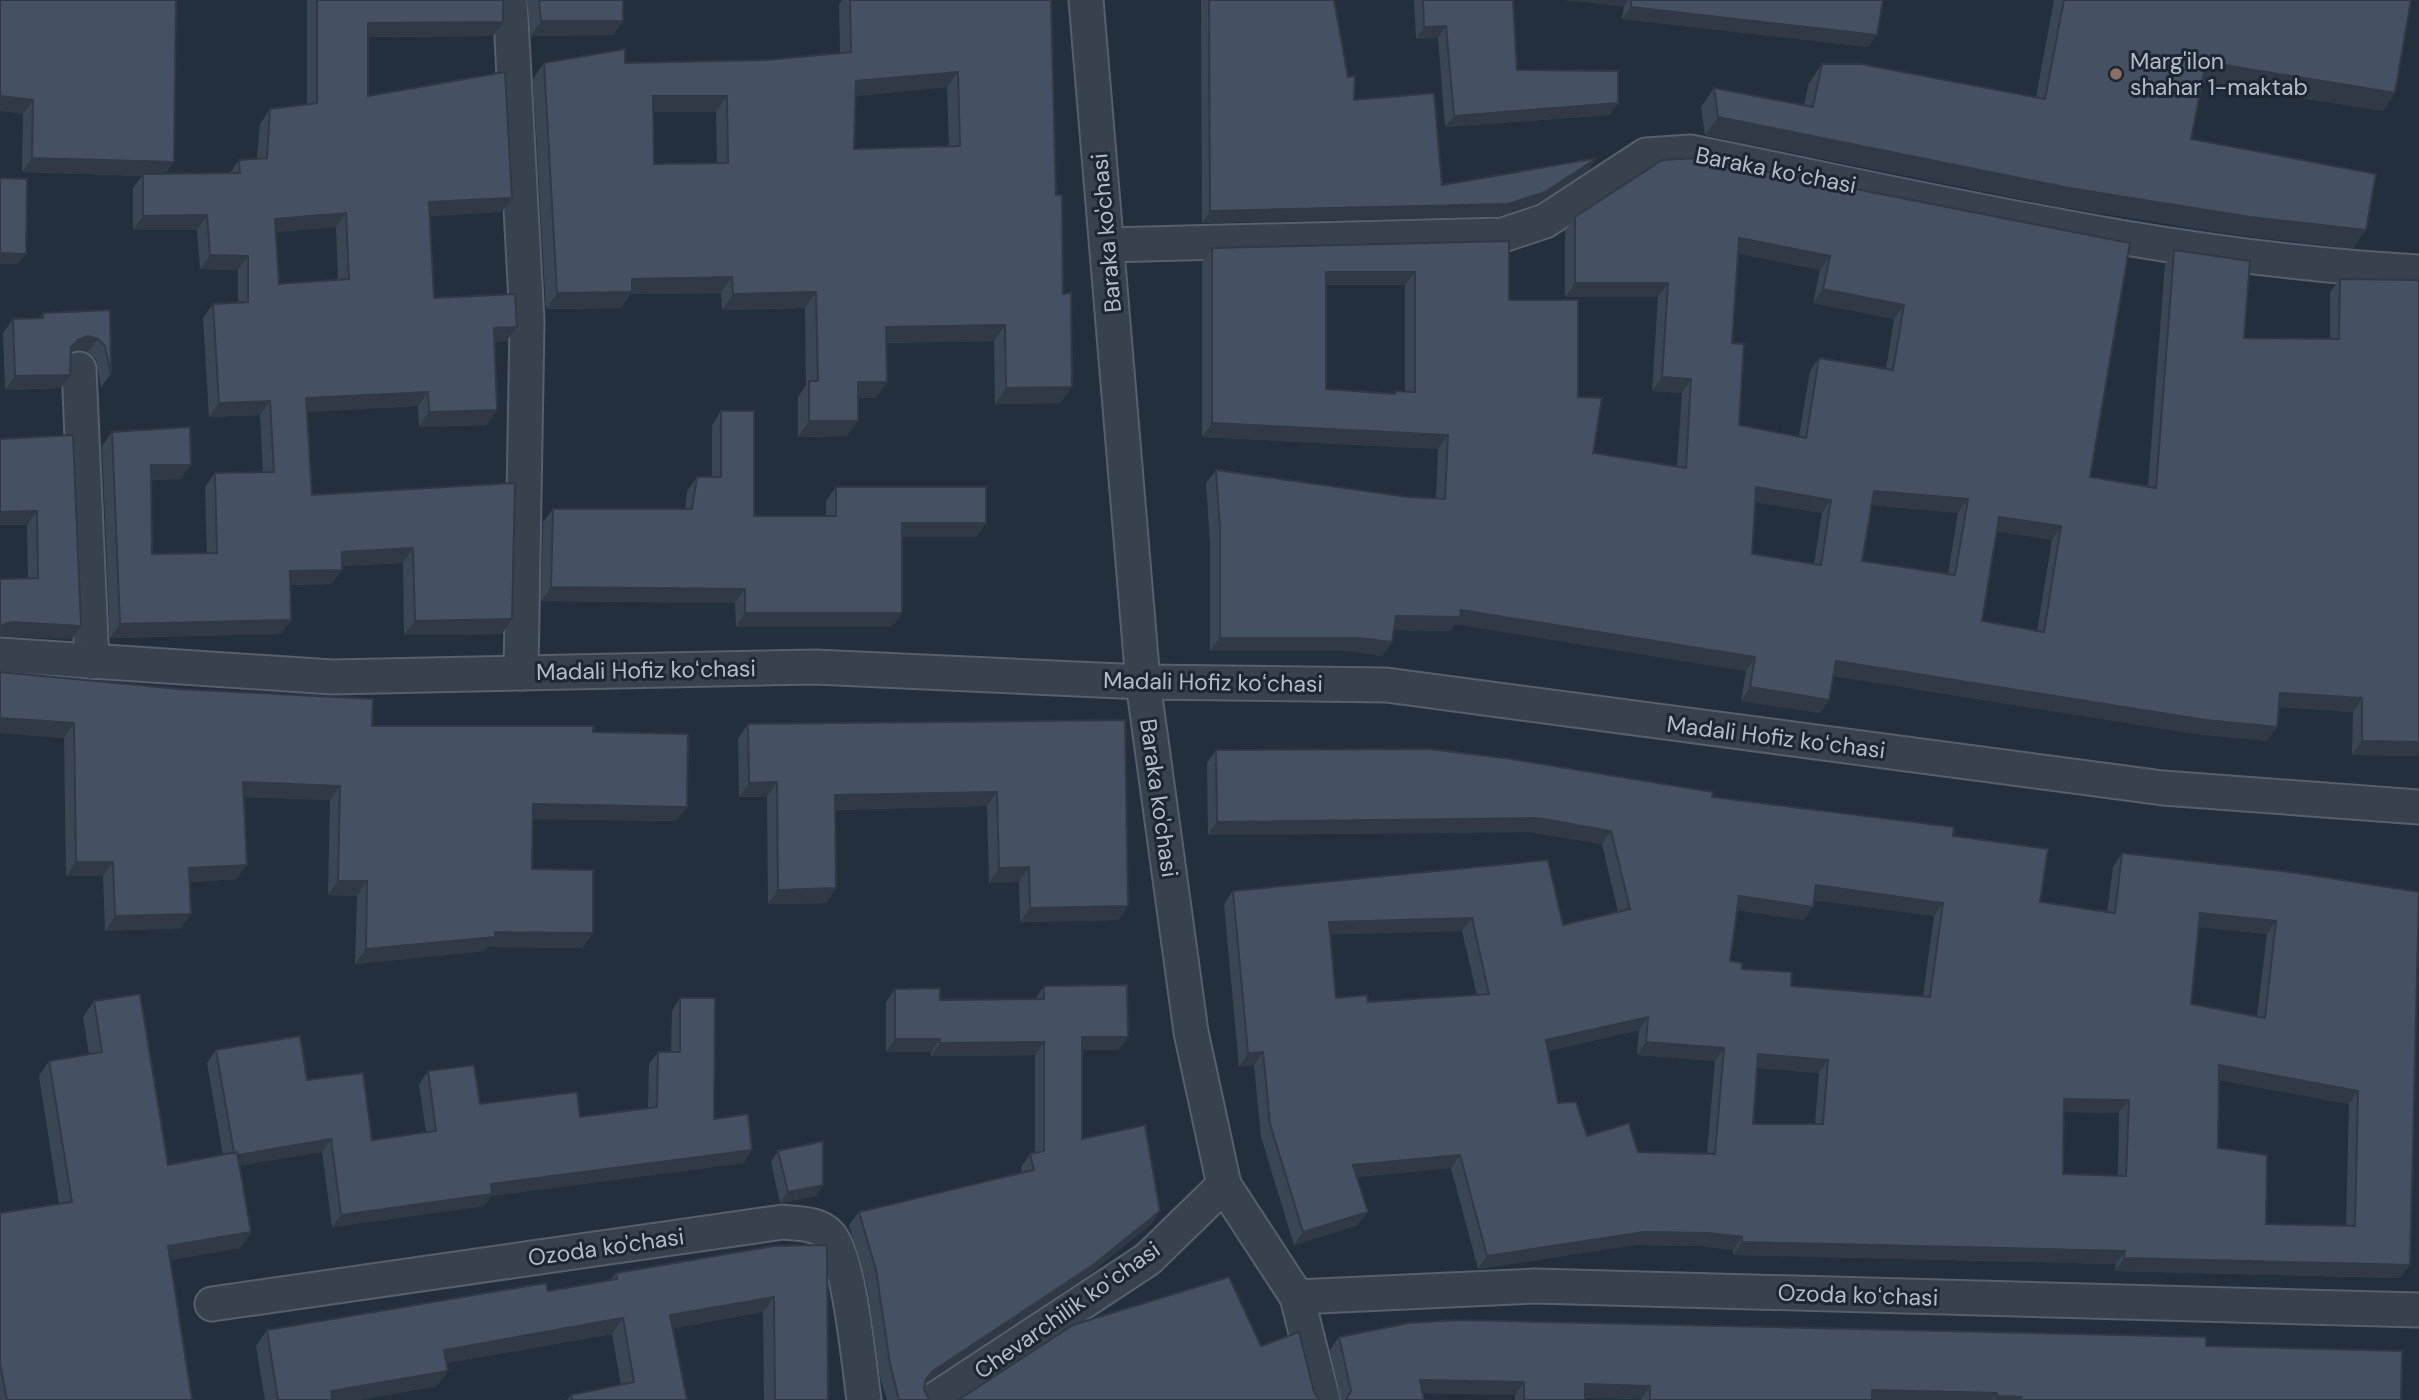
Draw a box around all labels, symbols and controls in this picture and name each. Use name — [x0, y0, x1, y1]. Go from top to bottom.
place label: Marg'ilon shahar 1-maktab — [2130, 46, 2308, 102]
marker: Marg'ilon shahar 1-maktab — [2108, 66, 2124, 82]
street label: Baraka koʻchasi — [1693, 140, 1859, 200]
street label: Baraka ko'chasi — [1084, 152, 1128, 314]
street label: Madali Hofiz koʻchasi — [536, 653, 756, 687]
street label: Madali Hofiz koʻchasi — [1103, 665, 1323, 699]
street label: Madali Hofiz koʻchasi — [1665, 709, 1887, 765]
street label: Baraka ko'chasi — [1133, 717, 1185, 879]
street label: Ozoda ko'chasi — [526, 1221, 686, 1273]
street label: Chevarchilik koʻchasi — [968, 1235, 1166, 1385]
street label: Ozoda koʻchasi — [1777, 1277, 1939, 1313]

